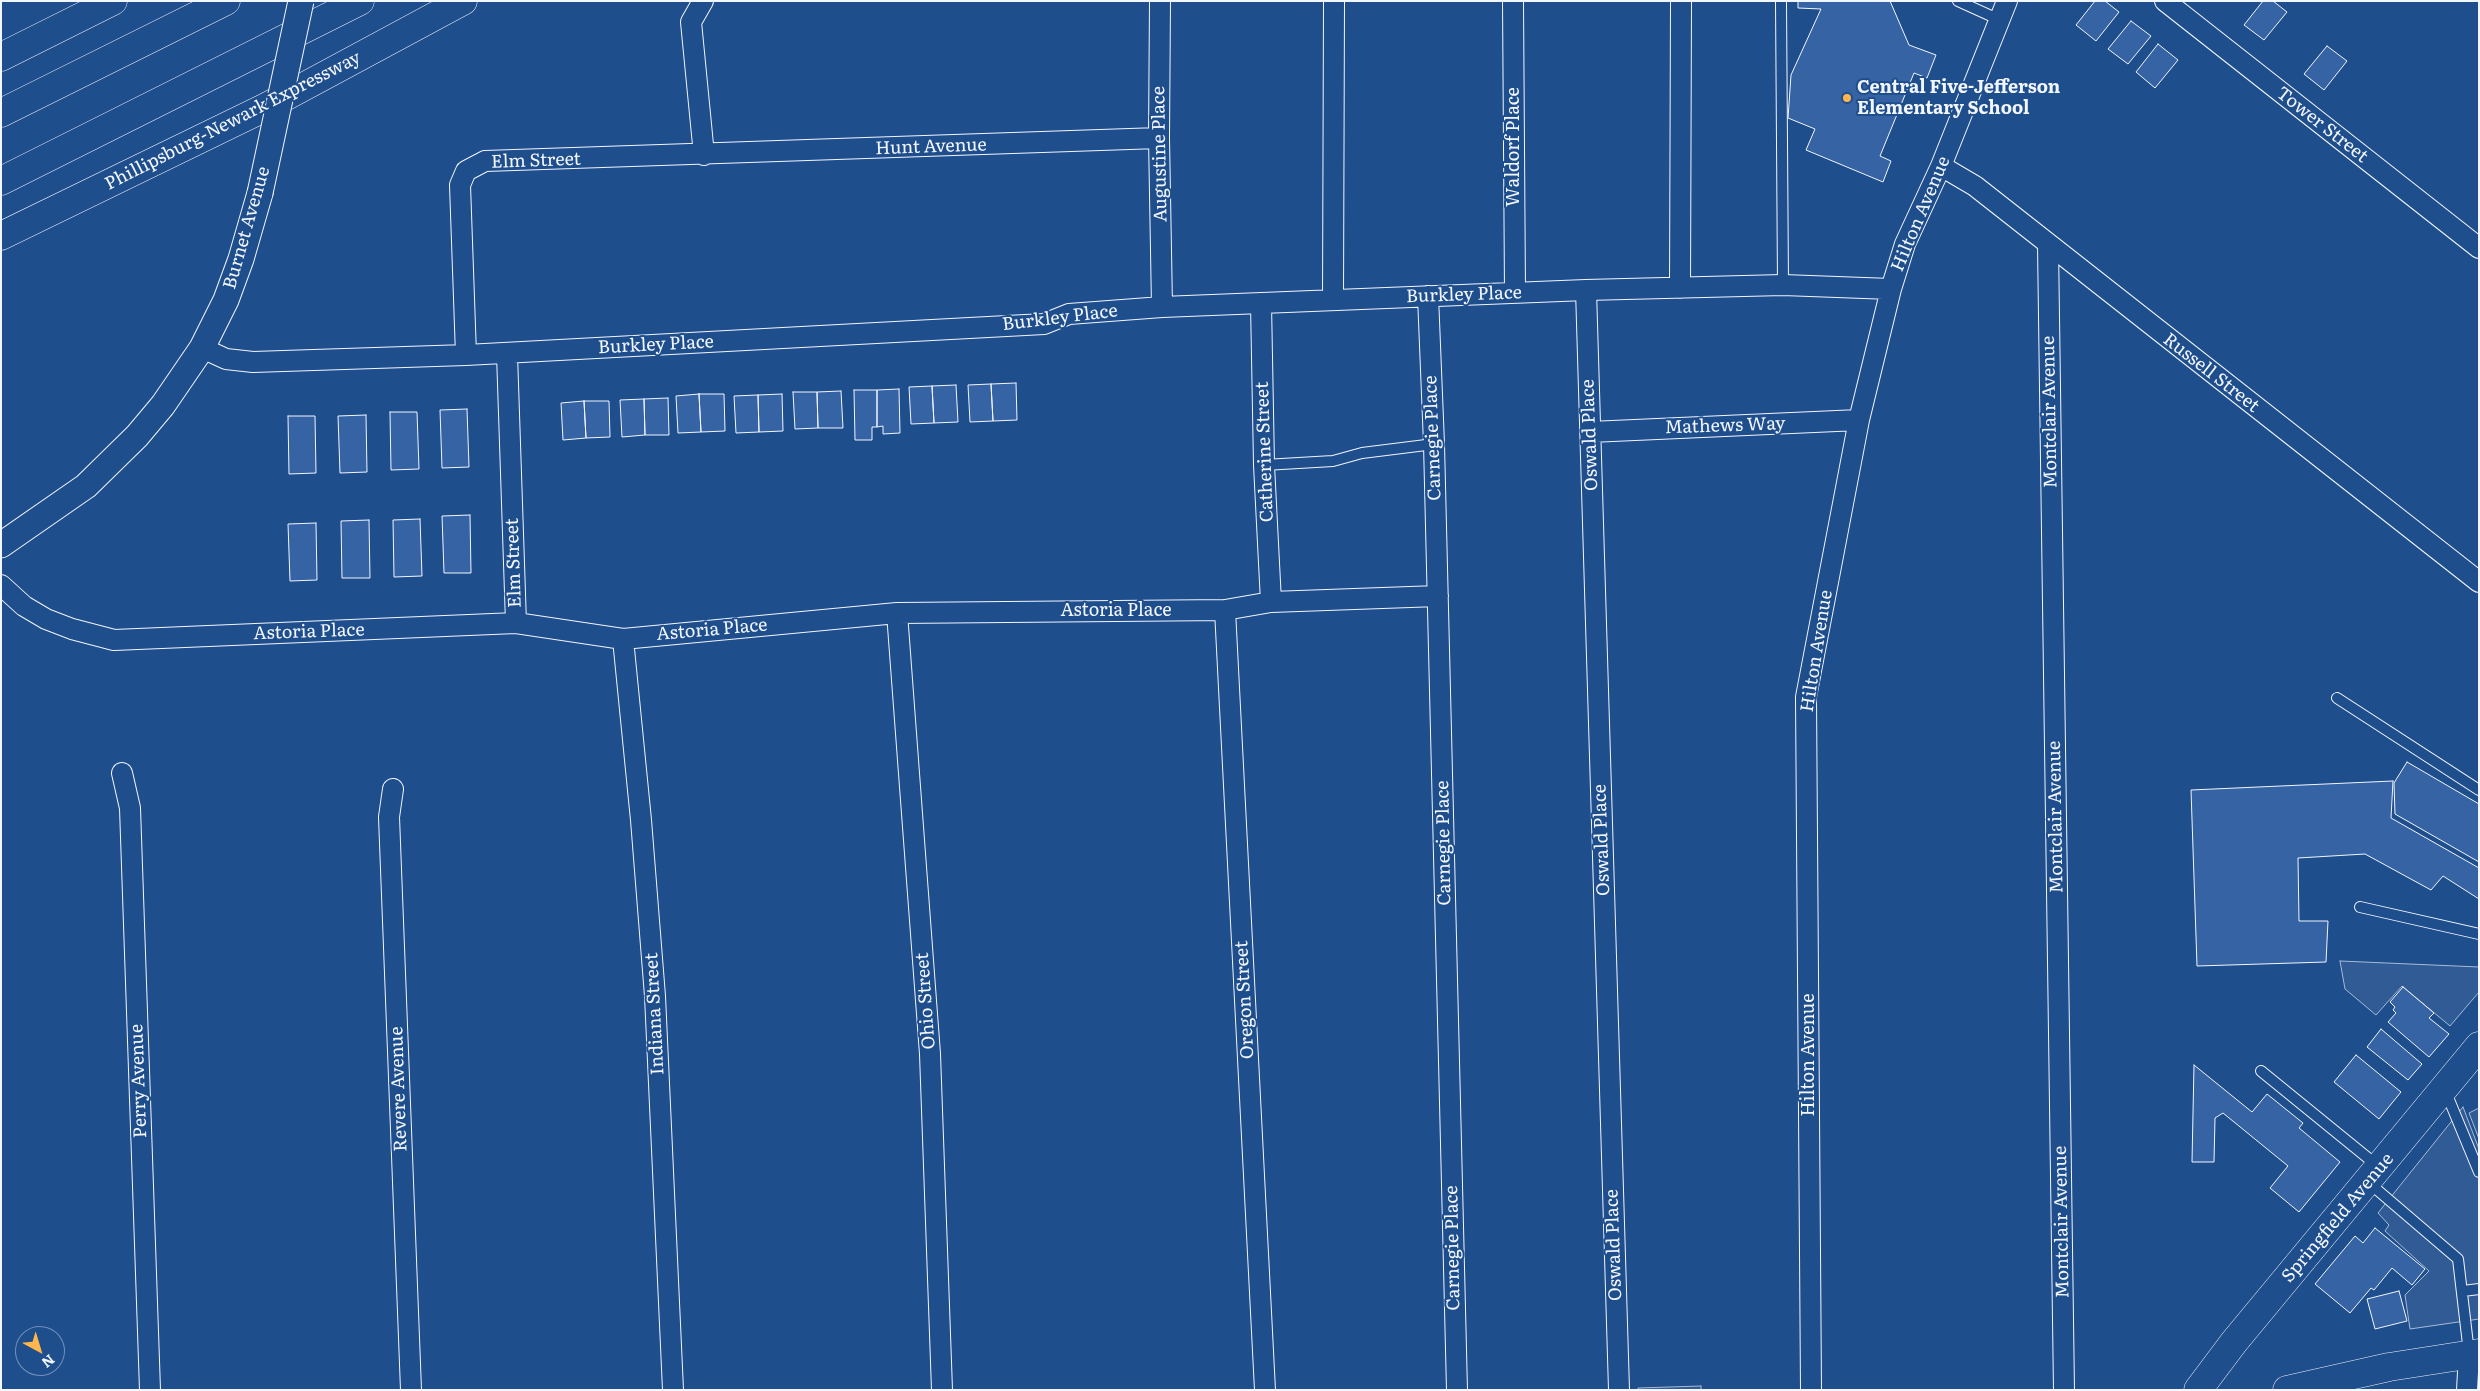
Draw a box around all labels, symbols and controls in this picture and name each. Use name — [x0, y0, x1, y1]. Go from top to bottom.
street label: Phillipsburg-Newark Expressway — [102, 47, 364, 195]
place label: Central Five-Jefferson Elementary School — [1857, 77, 2060, 120]
street label: Tower Street — [2272, 83, 2372, 167]
street label: Augustine Place — [1148, 86, 1172, 222]
street label: Waldorf Place — [1503, 87, 1525, 207]
marker: Central Five-Jefferson Elementary School — [1841, 92, 1853, 104]
street label: Hunt Avenue — [875, 134, 987, 160]
street label: Elm Street — [491, 149, 581, 173]
street label: Hilton Avenue — [1887, 153, 1955, 275]
street label: Burnet Avenue — [219, 164, 275, 292]
street label: Burkley Place — [1406, 282, 1522, 308]
street label: Burkley Place — [1001, 300, 1119, 336]
street label: Russell Street — [2159, 329, 2263, 417]
street label: Burkley Place — [598, 331, 714, 359]
street label: Montclair Avenue — [2038, 336, 2062, 488]
street label: Carnegie Place — [1420, 375, 1446, 501]
street label: Oswald Place — [1577, 379, 1603, 491]
street label: Catherine Street — [1252, 381, 1278, 523]
street label: Mathews Way — [1664, 413, 1786, 439]
street label: Elm Street — [502, 518, 526, 608]
street label: Hilton Avenue — [1797, 588, 1837, 714]
street label: Astoria Place — [1060, 600, 1172, 622]
street label: Astoria Place — [656, 614, 768, 646]
street label: Astoria Place — [253, 619, 365, 645]
street label: Montclair Avenue — [2044, 741, 2068, 893]
street label: Carnegie Place — [1432, 780, 1456, 906]
street label: Oswald Place — [1589, 784, 1615, 896]
street label: Oregon Street — [1231, 940, 1259, 1060]
street label: Indiana Street — [641, 952, 669, 1076]
street label: Ohio Street — [912, 952, 940, 1050]
street label: Hilton Avenue — [1798, 993, 1820, 1117]
street label: Perry Avenue — [126, 1024, 152, 1138]
street label: Revere Avenue — [386, 1026, 412, 1152]
street label: Montclair Avenue — [2050, 1146, 2074, 1298]
street label: Springfield Avenue — [2278, 1149, 2398, 1287]
street label: Carnegie Place — [1441, 1185, 1465, 1311]
street label: Oswald Place — [1601, 1189, 1627, 1301]
north arrow — [15, 1326, 65, 1376]
text: N — [38, 1350, 60, 1373]

